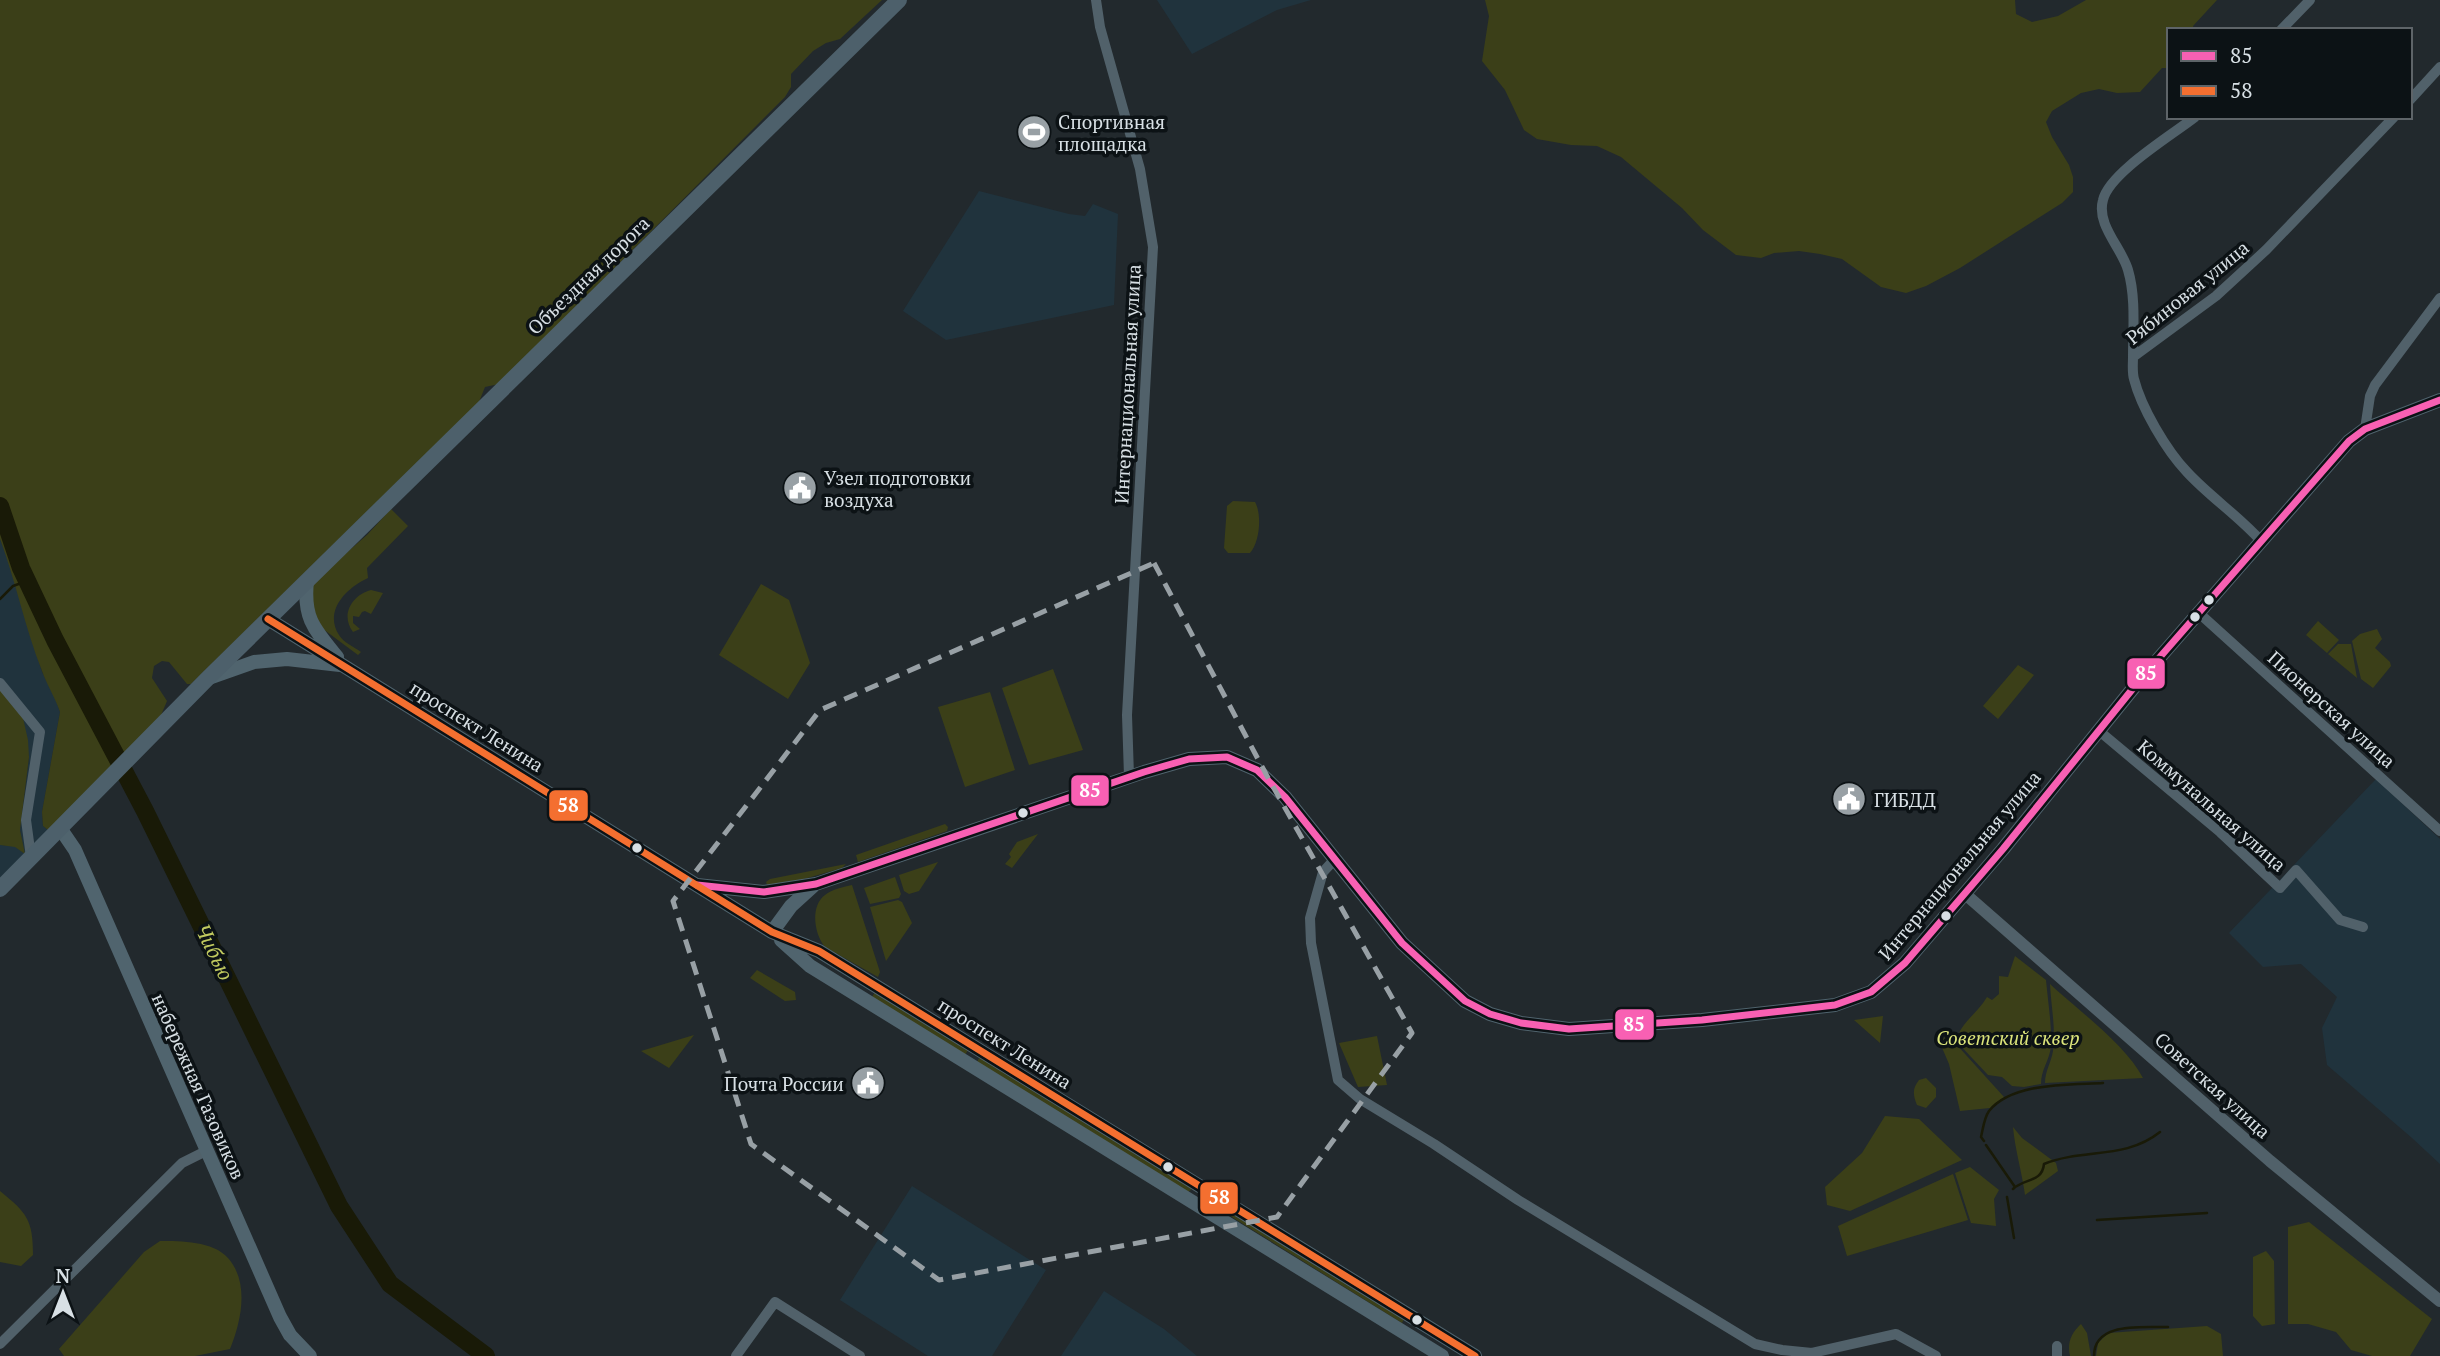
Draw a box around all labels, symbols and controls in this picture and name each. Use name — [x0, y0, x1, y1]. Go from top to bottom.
legend — [2167, 28, 2412, 119]
text: 85 — [2230, 41, 2252, 69]
text: 58 — [2230, 76, 2252, 104]
place label: Спортивная площадка — [1058, 109, 1165, 156]
sports icon: Спортивная площадка — [1015, 113, 1053, 151]
street label: Объездная дорога — [522, 210, 655, 340]
street label: Рябиновая улица — [2120, 234, 2254, 349]
street label: Интернациональная улица — [1108, 263, 1146, 504]
place label: Узел подготовки воздуха — [824, 465, 971, 512]
public building icon: Узел подготовки воздуха — [781, 469, 819, 507]
unlabelled marker — [2202, 593, 2216, 607]
unlabelled marker — [2188, 610, 2202, 624]
street label: Пионерская улица — [2263, 645, 2401, 773]
line badge: 85 — [2126, 657, 2166, 690]
text: 85 — [2135, 660, 2157, 685]
street label: проспект Ленина — [405, 675, 549, 777]
street label: Коммунальная улица — [2132, 734, 2292, 877]
street label: Интернациональная улица — [1872, 765, 2046, 965]
line badge: 85 — [1070, 774, 1110, 807]
text: 85 — [1079, 777, 1101, 802]
public building icon: ГИБДД — [1830, 780, 1868, 818]
place label: ГИБДД — [1874, 787, 1936, 812]
line badge: 58 — [548, 789, 589, 822]
text: 58 — [557, 792, 579, 817]
unlabelled marker — [1016, 806, 1030, 820]
unlabelled marker — [630, 841, 644, 855]
unlabelled marker — [1939, 909, 1953, 923]
water label: Чибью — [189, 919, 241, 985]
street label: набережная Газовиков — [147, 989, 251, 1183]
street label: проспект Ленина — [933, 992, 1077, 1094]
line badge: 85 — [1614, 1008, 1655, 1041]
text: 85 — [1623, 1011, 1645, 1036]
park label: Советский сквер — [1936, 1025, 2080, 1050]
street label: Советская улица — [2150, 1027, 2276, 1144]
public building icon: Почта России — [849, 1064, 887, 1102]
place label: Почта России — [724, 1071, 844, 1096]
unlabelled marker — [1161, 1160, 1175, 1174]
line badge: 58 — [1199, 1181, 1239, 1215]
text: 58 — [1208, 1184, 1230, 1209]
north arrow — [28, 1258, 98, 1328]
text: N — [56, 1263, 71, 1288]
unlabelled marker — [1410, 1313, 1424, 1327]

